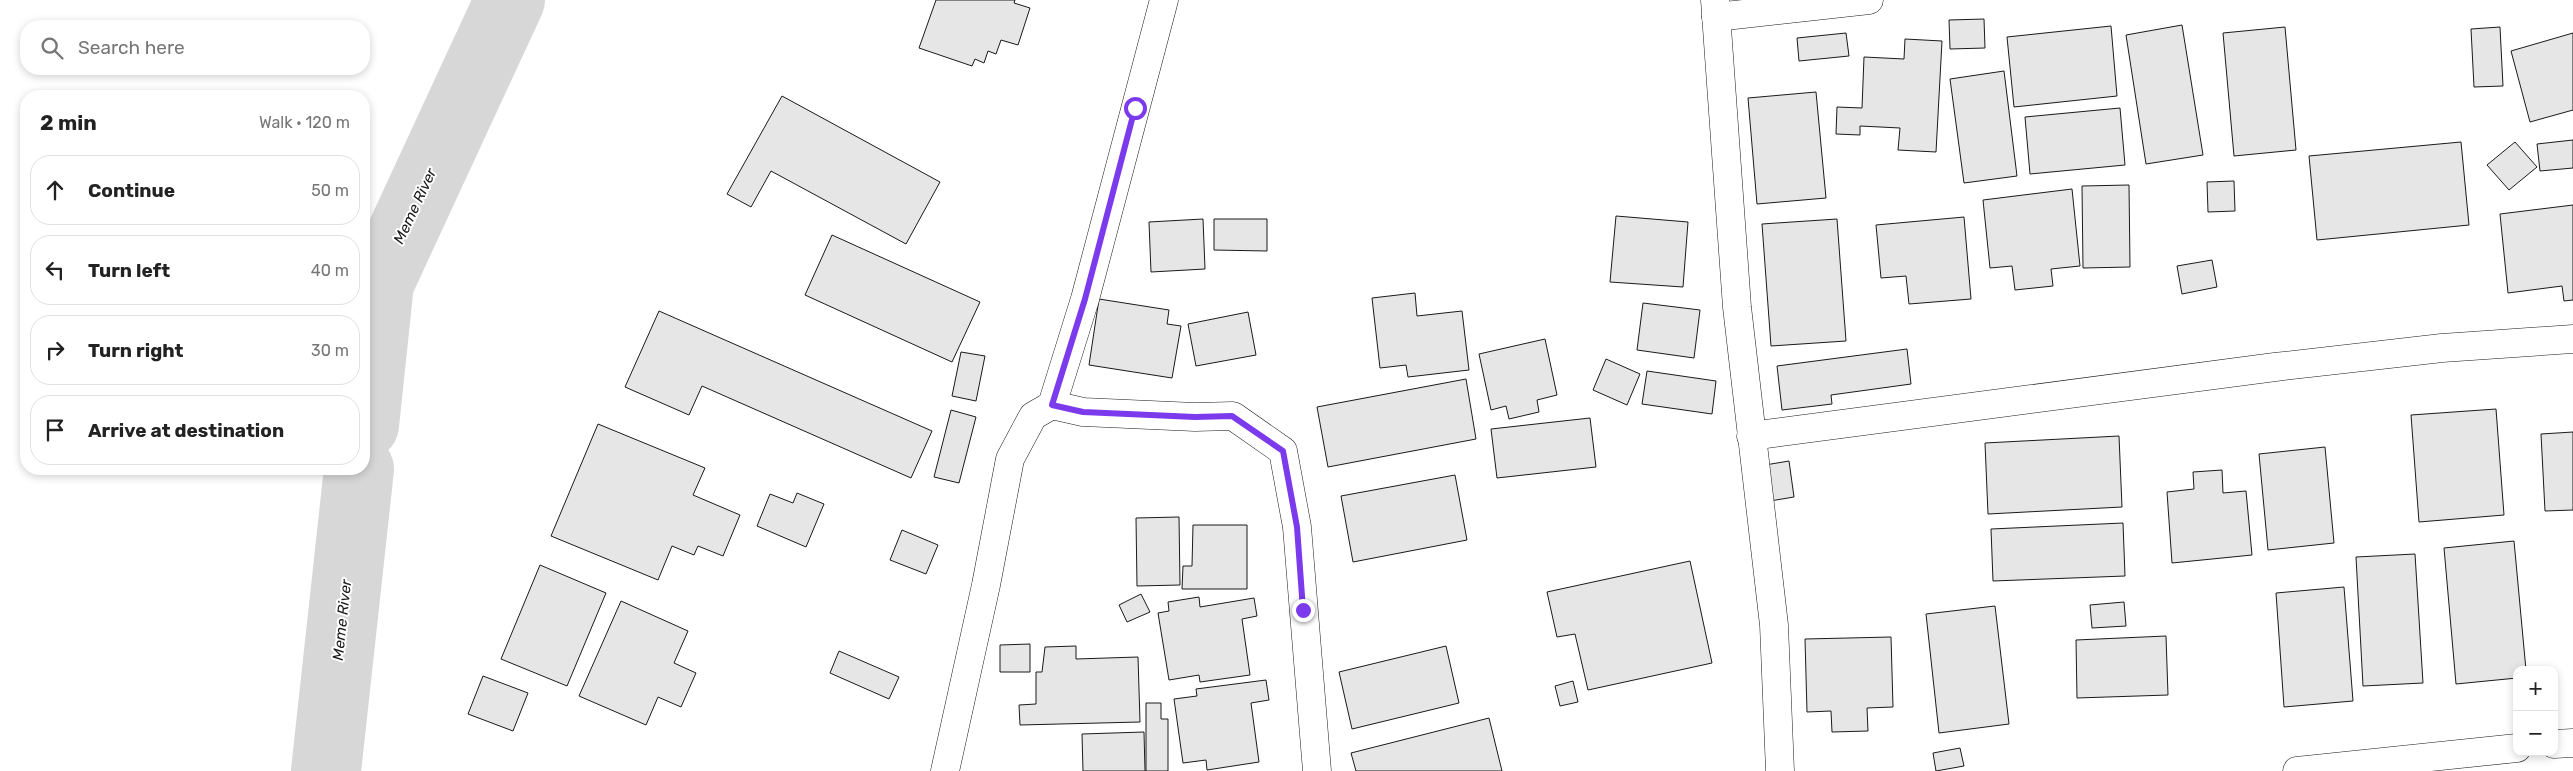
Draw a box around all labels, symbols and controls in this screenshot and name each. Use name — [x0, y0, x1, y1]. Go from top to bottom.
search box — [20, 20, 370, 75]
icon: search — [38, 34, 66, 62]
text: Search here — [78, 36, 185, 59]
route start — [1124, 97, 1147, 120]
text: 2 min — [40, 110, 97, 135]
text: Walk · 120 m — [259, 113, 350, 132]
water label: Meme River — [390, 164, 441, 247]
icon: ahead — [41, 176, 69, 204]
text: Continue — [88, 179, 175, 202]
text: 50 m — [311, 181, 349, 200]
icon: left — [41, 256, 69, 284]
text: Turn left — [88, 259, 170, 282]
text: 40 m — [311, 261, 349, 280]
icon: right — [41, 336, 69, 364]
text: Turn right — [88, 339, 183, 362]
text: 30 m — [311, 341, 349, 360]
icon: arrive — [41, 416, 69, 444]
text: Arrive at destination — [88, 419, 284, 442]
water label: Meme River — [329, 577, 355, 661]
route end — [1292, 599, 1315, 622]
map controls — [2513, 666, 2558, 756]
button: + — [2513, 666, 2558, 711]
button: − — [2513, 711, 2558, 756]

